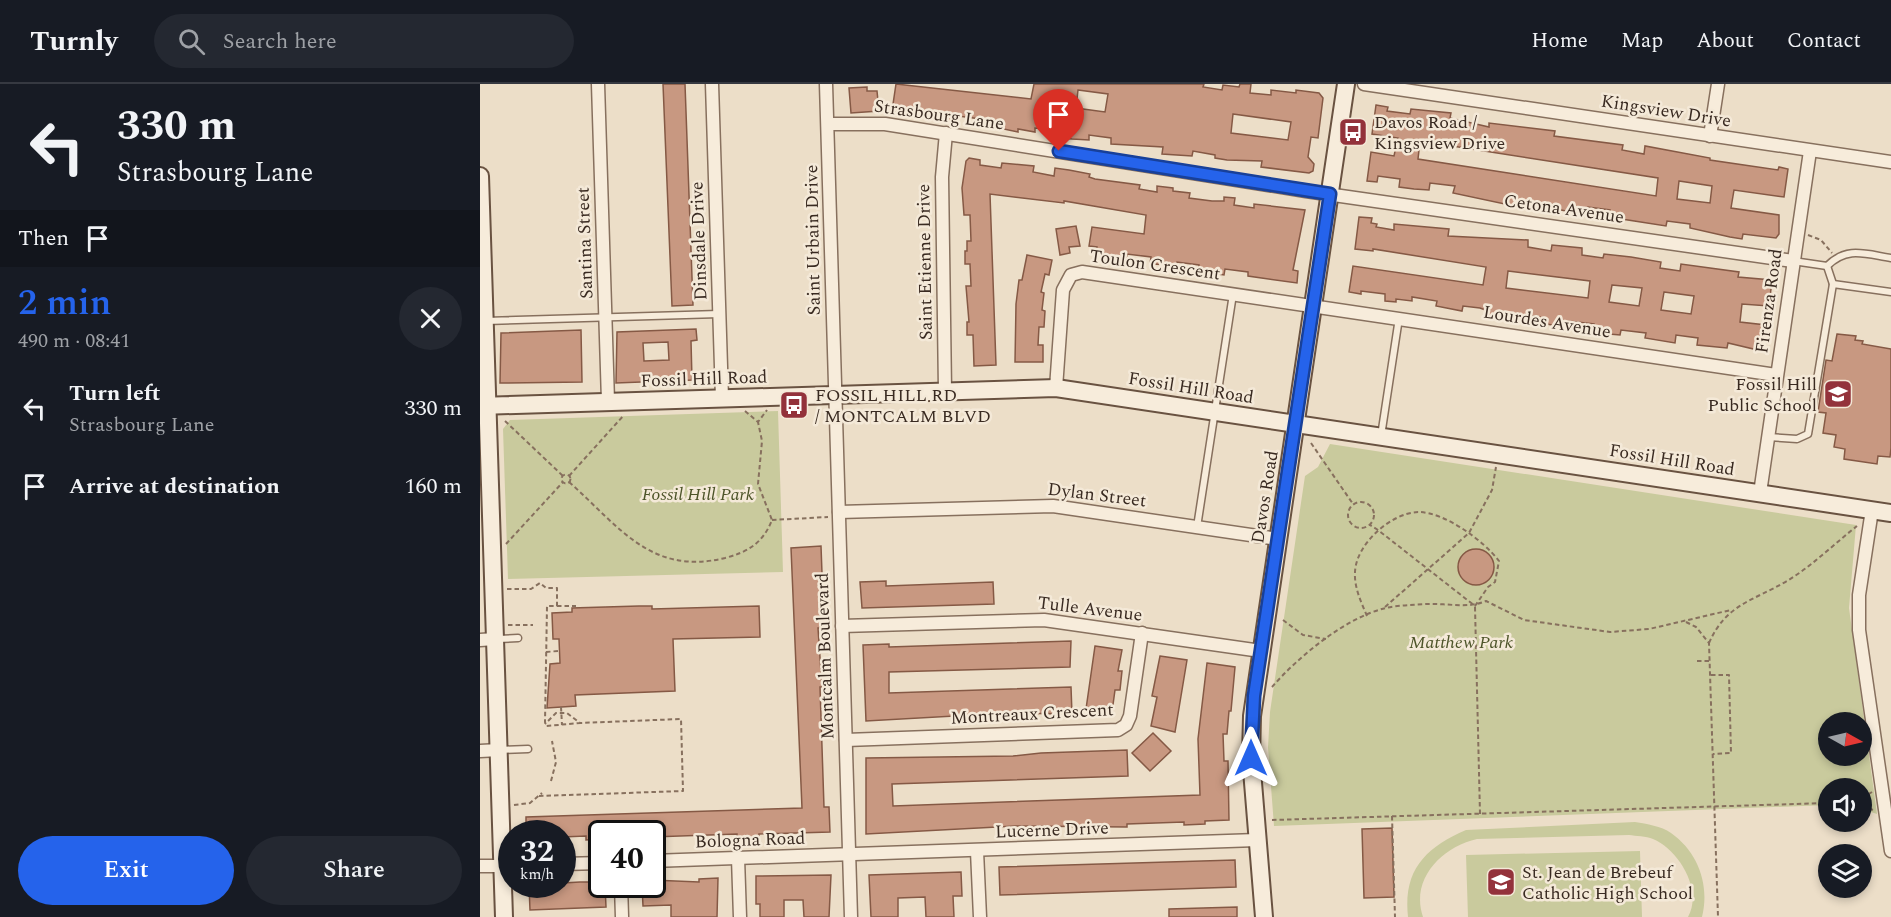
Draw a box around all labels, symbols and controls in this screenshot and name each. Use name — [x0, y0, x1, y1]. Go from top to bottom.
search box — [154, 14, 574, 68]
text: Turnly — [30, 20, 118, 63]
icon: search — [175, 25, 208, 58]
text: Search here — [223, 25, 337, 58]
text: Home — [1531, 25, 1588, 57]
text: Map — [1621, 25, 1663, 57]
text: About — [1696, 25, 1754, 57]
text: Contact — [1787, 25, 1861, 57]
street label: Kingsview Drive — [1599, 87, 1733, 135]
pin — [1033, 89, 1084, 151]
street label: Strasbourg Lane — [872, 93, 1006, 137]
text: 330 m — [117, 95, 236, 158]
icon: arrive — [1042, 98, 1075, 131]
icon: left — [18, 108, 96, 186]
place label: Davos Road / Kingsview Drive — [1374, 109, 1505, 157]
bus stop icon: Davos Road / Kingsview Drive — [1337, 116, 1369, 148]
text: Strasbourg Lane — [117, 152, 313, 194]
street label: Saint Urbain Drive — [798, 164, 828, 316]
street label: Dinsdale Drive — [683, 181, 715, 301]
street label: Saint Etienne Drive — [910, 184, 940, 340]
street label: Santina Street — [570, 187, 600, 299]
street label: Cetona Avenue — [1502, 187, 1626, 231]
text: Then — [18, 222, 69, 255]
icon: arrive — [81, 222, 114, 255]
street label: Toulon Crescent — [1088, 242, 1222, 288]
street label: Firenza Road — [1748, 247, 1790, 355]
text: 2 min — [18, 276, 111, 331]
button: close — [399, 287, 462, 350]
street label: Lourdes Avenue — [1481, 299, 1613, 345]
text: 490 m · 08:41 — [18, 326, 130, 356]
street label: Fossil Hill Road — [640, 363, 768, 395]
street label: Fossil Hill Road — [1126, 365, 1256, 411]
place label: Fossil Hill Public School — [1707, 371, 1817, 419]
text: Turn left — [69, 377, 161, 410]
school or university icon: Fossil Hill Public School — [1822, 378, 1854, 410]
place label: FOSSIL HILL RD / MONTCALM BLVD — [815, 382, 991, 430]
bus stop icon: FOSSIL HILL RD / MONTCALM BLVD — [778, 389, 810, 421]
icon: left — [18, 392, 51, 425]
text: 330 m — [405, 392, 462, 425]
text: Strasbourg Lane — [69, 410, 214, 440]
street label: Fossil Hill Road — [1607, 437, 1737, 483]
street label: Davos Road — [1244, 448, 1286, 546]
icon: arrive — [18, 470, 51, 503]
text: Arrive at destination — [69, 470, 280, 503]
text: 160 m — [405, 470, 462, 503]
street label: Dylan Street — [1046, 476, 1148, 514]
park label: Fossil Hill Park — [642, 481, 755, 508]
street label: Montcalm Boulevard — [809, 572, 841, 740]
street label: Tulle Avenue — [1036, 589, 1144, 629]
park label: Matthew Park — [1409, 629, 1514, 656]
street label: Montreaux Crescent — [950, 696, 1114, 732]
north arrow — [1818, 712, 1872, 766]
map controls — [1818, 712, 1872, 898]
position arrow — [1219, 726, 1283, 790]
button: sound — [1818, 778, 1872, 832]
street label: Lucerne Drive — [995, 815, 1109, 845]
speed limit sign: 40 — [588, 820, 666, 898]
street label: Bologna Road — [694, 825, 806, 855]
text: 32 — [520, 829, 554, 875]
button: Exit — [18, 836, 234, 905]
button: Share — [246, 836, 462, 905]
button: layers — [1818, 844, 1872, 898]
place label: St. Jean de Brebeuf Catholic High School — [1522, 859, 1693, 907]
text: km/h — [520, 863, 554, 886]
school or university icon: St. Jean de Brebeuf Catholic High School — [1485, 866, 1517, 898]

